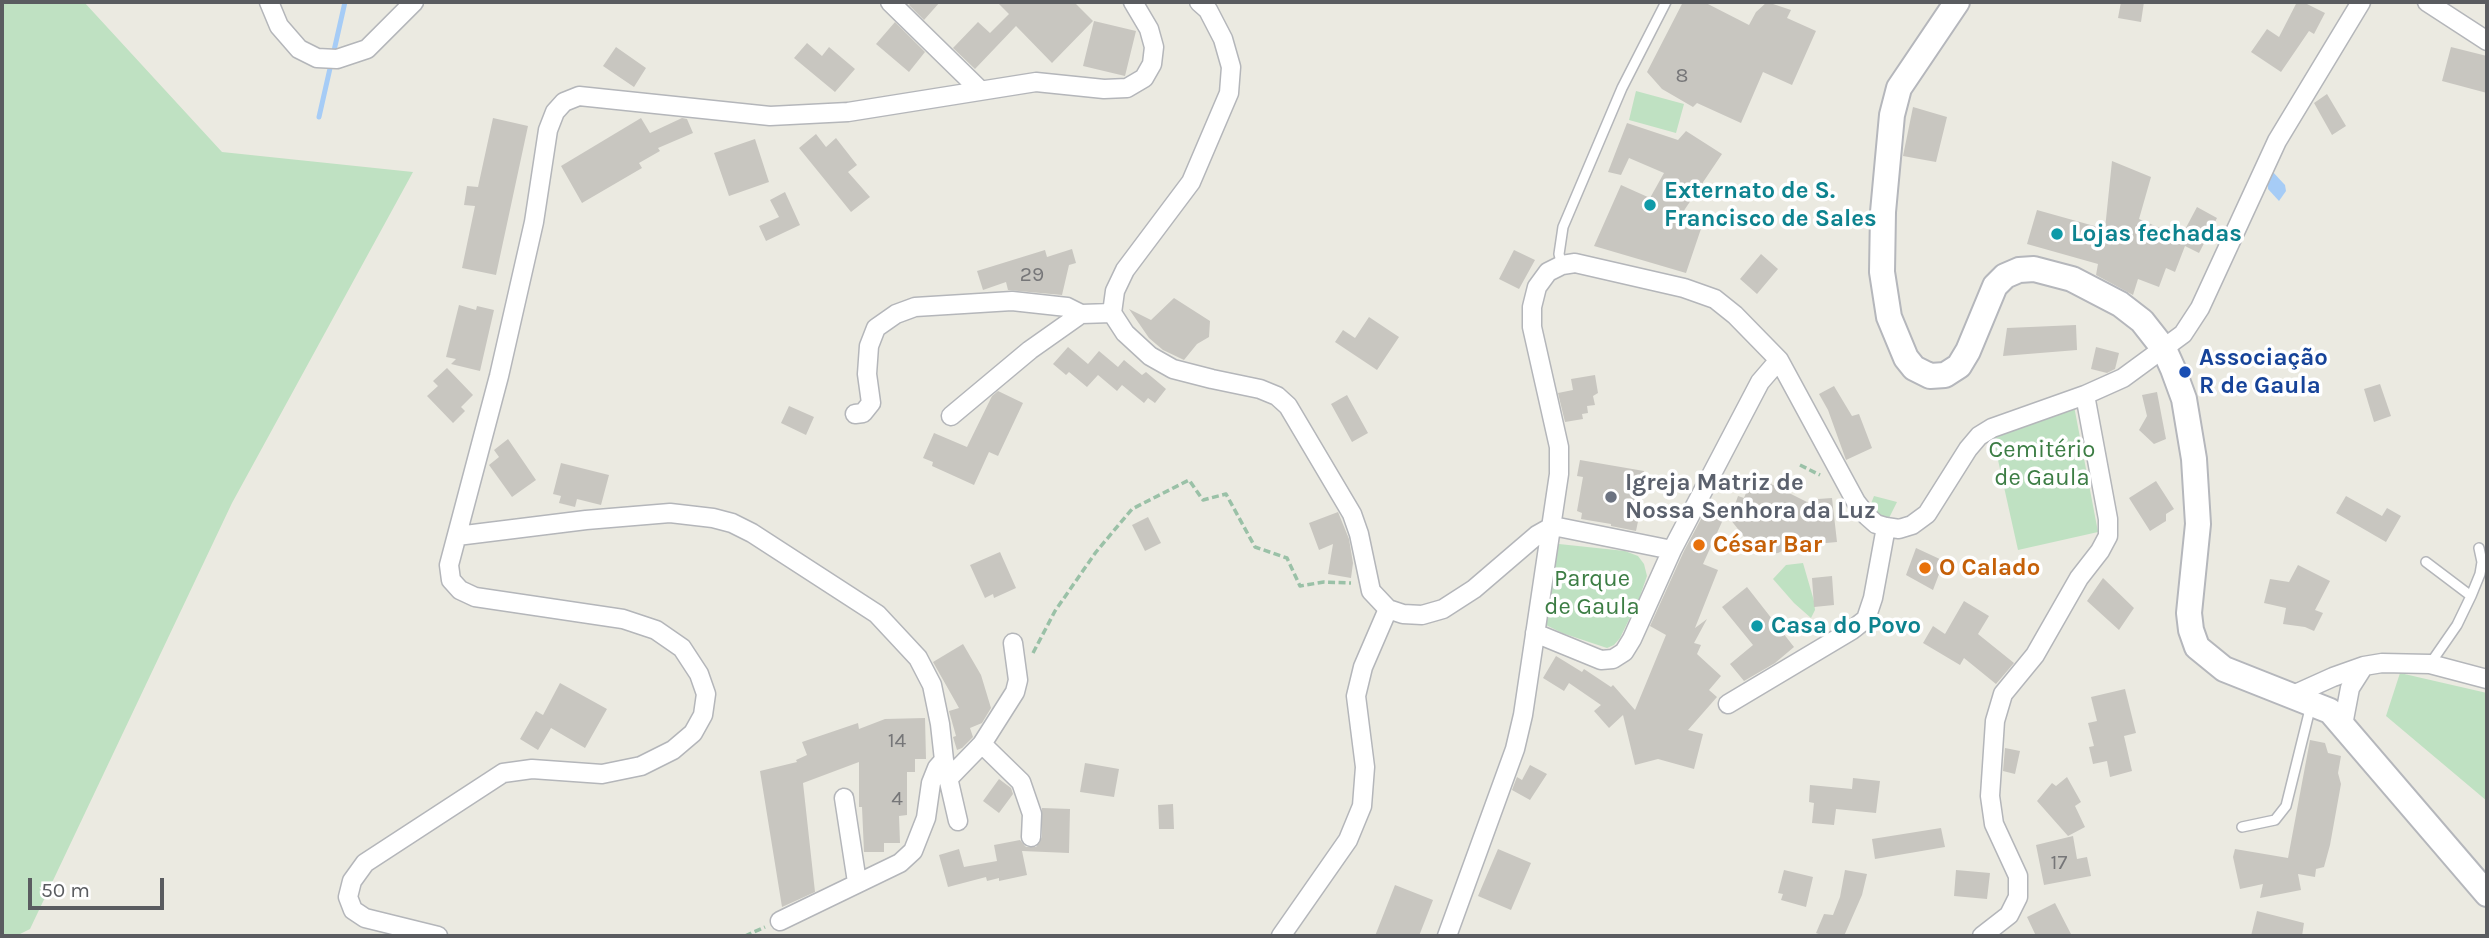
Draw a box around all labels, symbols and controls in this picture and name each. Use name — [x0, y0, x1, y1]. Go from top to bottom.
house number: 8 — [1676, 63, 1688, 89]
place label: Externato de S. Francisco de Sales — [1664, 177, 1877, 233]
marker: Externato de S. Francisco de Sales — [1642, 197, 1658, 213]
place label: Lojas fechadas — [2071, 220, 2242, 248]
marker: Lojas fechadas — [2049, 226, 2065, 242]
house number: 29 — [1020, 262, 1044, 288]
place label: Associação R de Gaula — [2199, 344, 2328, 400]
marker: Associação R de Gaula — [2177, 364, 2193, 380]
park label: Cemitério de Gaula — [1989, 436, 2095, 492]
place label: Igreja Matriz de Nossa Senhora da Luz — [1625, 469, 1876, 525]
marker: Igreja Matriz de Nossa Senhora da Luz — [1603, 489, 1619, 505]
place label: César Bar — [1713, 531, 1822, 559]
marker: César Bar — [1691, 537, 1707, 553]
place label: O Calado — [1939, 554, 2040, 582]
marker: O Calado — [1917, 560, 1933, 576]
park label: Parque de Gaula — [1544, 565, 1640, 621]
place label: Casa do Povo — [1771, 612, 1921, 640]
marker: Casa do Povo — [1749, 618, 1765, 634]
house number: 14 — [888, 728, 906, 754]
house number: 4 — [891, 786, 903, 812]
house number: 17 — [2051, 850, 2067, 876]
scale bar — [32, 864, 168, 908]
text: 50 m — [41, 878, 90, 902]

